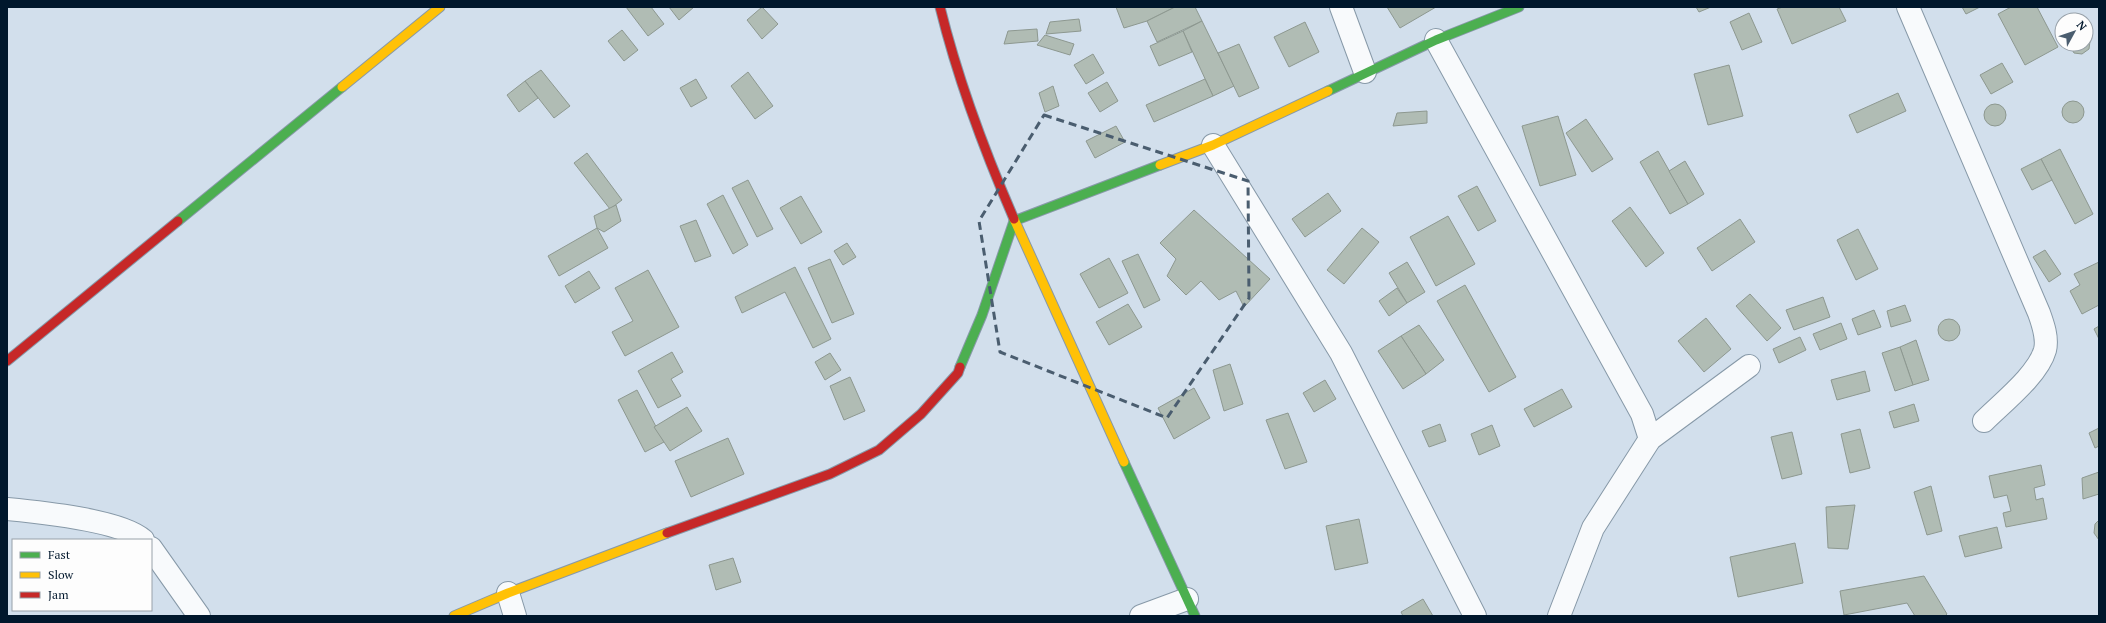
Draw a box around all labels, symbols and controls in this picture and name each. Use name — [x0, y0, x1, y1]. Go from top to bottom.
north arrow — [2054, 12, 2094, 52]
text: N — [2074, 18, 2090, 34]
legend — [12, 539, 152, 611]
text: Fast — [48, 547, 71, 562]
text: Slow — [48, 567, 74, 582]
text: Jam — [48, 587, 69, 602]

